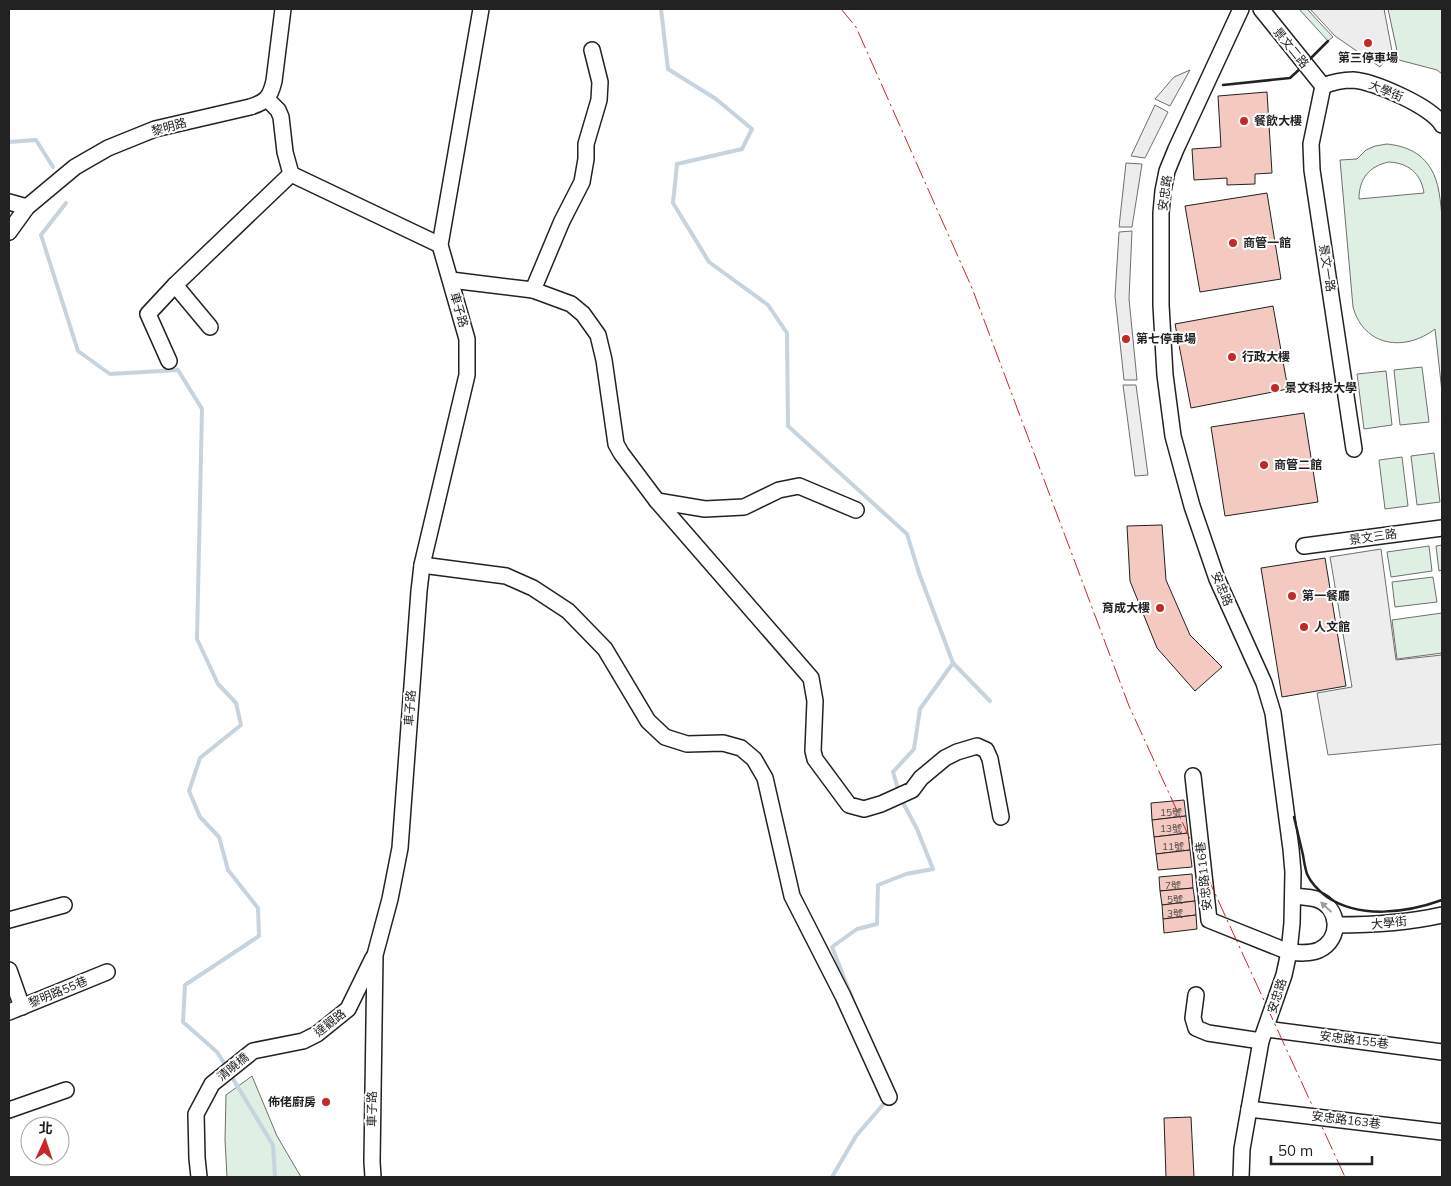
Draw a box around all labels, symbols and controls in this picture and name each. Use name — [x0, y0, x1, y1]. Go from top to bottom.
street label: 景文二路 — [1270, 24, 1312, 71]
marker: 第三停車場 — [1362, 37, 1374, 49]
place label: 第三停車場 — [1338, 50, 1398, 65]
street label: 大學街 — [1367, 77, 1406, 104]
place label: 餐飲大樓 — [1254, 113, 1302, 128]
street label: 黎明路 — [150, 115, 188, 138]
marker: 餐飲大樓 — [1238, 115, 1250, 127]
street label: 安忠路 — [1155, 174, 1174, 212]
place label: 商管一館 — [1243, 235, 1291, 250]
marker: 商管一館 — [1227, 237, 1239, 249]
street label: 景文一路 — [1316, 243, 1339, 293]
street label: 車子路 — [447, 290, 472, 329]
place label: 第七停車場 — [1136, 331, 1196, 346]
marker: 第七停車場 — [1120, 333, 1132, 345]
place label: 行政大樓 — [1242, 349, 1290, 364]
marker: 行政大樓 — [1226, 351, 1238, 363]
place label: 景文科技大學 — [1285, 380, 1357, 395]
marker: 景文科技大學 — [1269, 382, 1281, 394]
place label: 商管二館 — [1274, 457, 1322, 472]
marker: 商管二館 — [1258, 459, 1270, 471]
street label: 景文三路 — [1348, 526, 1398, 547]
street label: 安忠路 — [1209, 569, 1236, 608]
place label: 第一餐廳 — [1302, 588, 1350, 603]
marker: 第一餐廳 — [1286, 590, 1298, 602]
place label: 育成大樓 — [1102, 600, 1150, 615]
marker: 育成大樓 — [1154, 602, 1166, 614]
place label: 人文館 — [1314, 619, 1350, 634]
marker: 人文館 — [1298, 621, 1310, 633]
street label: 車子路 — [401, 689, 418, 726]
house number: 15號 — [1160, 806, 1182, 819]
house number: 13號 — [1160, 822, 1182, 835]
house number: 11號 — [1162, 840, 1184, 853]
street label: 安忠路116巷 — [1192, 841, 1215, 911]
house number: 7號 — [1165, 879, 1181, 892]
house number: 5號 — [1167, 893, 1183, 906]
one-way arrow — [1321, 901, 1333, 913]
house number: 3號 — [1167, 907, 1183, 920]
street label: 大學街 — [1370, 913, 1408, 932]
street label: 黎明路55巷 — [26, 973, 90, 1010]
street label: 安忠路 — [1264, 976, 1289, 1015]
street label: 達觀路 — [311, 1006, 348, 1040]
street label: 安忠路155巷 — [1319, 1028, 1390, 1051]
street label: 清曉橋 — [214, 1049, 251, 1084]
street label: 車子路 — [364, 1091, 379, 1127]
place label: 佈佬廚房 — [268, 1094, 316, 1109]
marker: 佈佬廚房 — [320, 1096, 332, 1108]
street label: 安忠路163巷 — [1311, 1108, 1382, 1131]
north arrow — [20, 1116, 70, 1166]
text: 北 — [38, 1119, 53, 1137]
scale bar — [1271, 1134, 1372, 1166]
text: 50 m — [1278, 1141, 1313, 1160]

